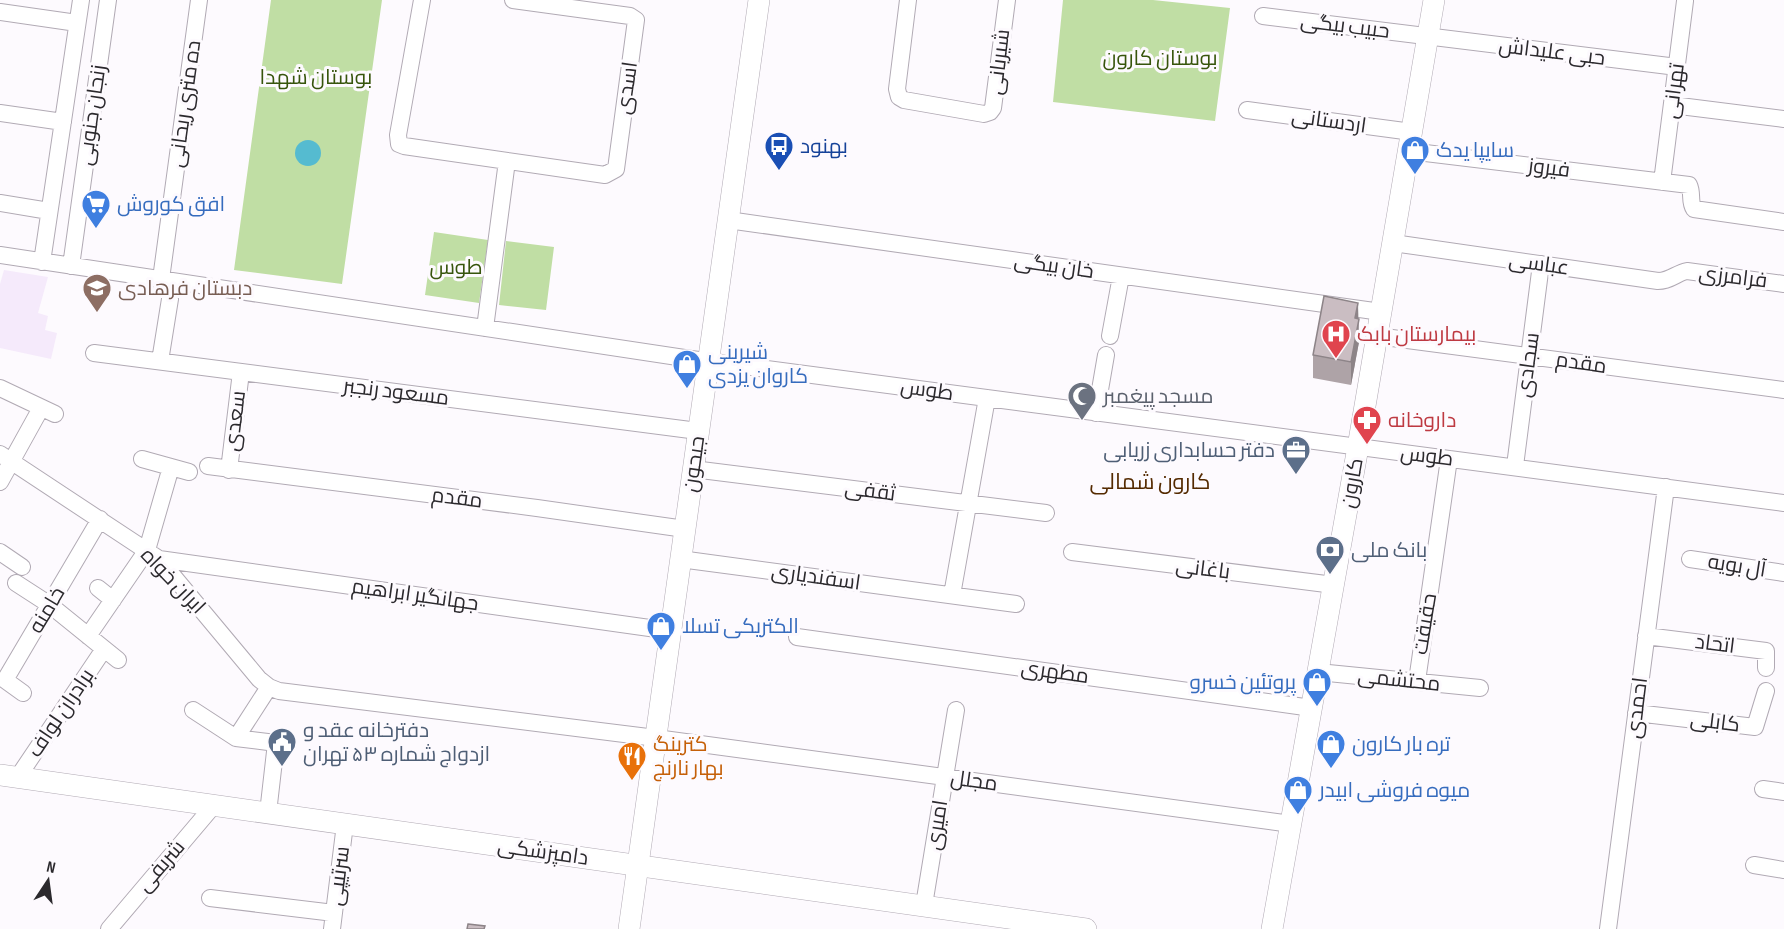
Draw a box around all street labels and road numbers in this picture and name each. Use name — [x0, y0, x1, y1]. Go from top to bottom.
street label: حبیب بیگی — [1299, 8, 1391, 44]
street label: شیربانی — [983, 28, 1015, 96]
street label: حبی علیداش — [1497, 33, 1607, 71]
street label: ده متری ریحانی — [164, 39, 206, 169]
street label: اسدی — [611, 60, 643, 116]
street label: تهرانی — [1658, 62, 1690, 120]
street label: زنجان جنوبی — [73, 63, 111, 167]
street label: اردستانی — [1290, 103, 1368, 139]
street label: فیروز — [1526, 153, 1571, 183]
street label: عباسی — [1507, 247, 1571, 281]
street label: خان بیگی — [1012, 248, 1096, 284]
street label: فرامرزی — [1697, 260, 1769, 294]
street label: سجادی — [1511, 331, 1545, 399]
street label: مقدم — [1554, 347, 1608, 380]
street label: مسعود رنجبر — [340, 373, 451, 411]
street label: طوس — [899, 374, 955, 406]
street label: سعدی — [219, 389, 251, 453]
street label: جیحون — [678, 434, 710, 494]
street label: طوس — [1399, 440, 1455, 472]
street label: کارون — [1335, 456, 1369, 510]
street label: ثقفی — [843, 475, 897, 507]
street label: مقدم — [430, 482, 484, 515]
street label: ایران خواه — [135, 543, 211, 619]
street label: آل بویه — [1706, 549, 1768, 583]
street label: باغانی — [1174, 553, 1232, 585]
street label: اسفندیاری — [770, 558, 862, 596]
street label: جهانگیر ابراهیم — [350, 574, 480, 617]
street label: خامنه — [23, 582, 71, 638]
street label: حقیقت — [1408, 592, 1442, 656]
street label: اتحاد — [1693, 629, 1737, 659]
street label: مطهری — [1019, 655, 1091, 689]
street label: محتشمی — [1356, 663, 1442, 697]
street label: برادران لواف — [22, 664, 100, 762]
street label: احمدی — [1621, 676, 1653, 740]
street label: کابلی — [1689, 707, 1741, 737]
street label: مجلل — [949, 765, 999, 797]
street label: امیری — [921, 798, 953, 852]
street label: دامپزشکی — [496, 833, 590, 872]
street label: شریفی — [132, 835, 190, 897]
street label: سرتیپی — [323, 845, 355, 907]

